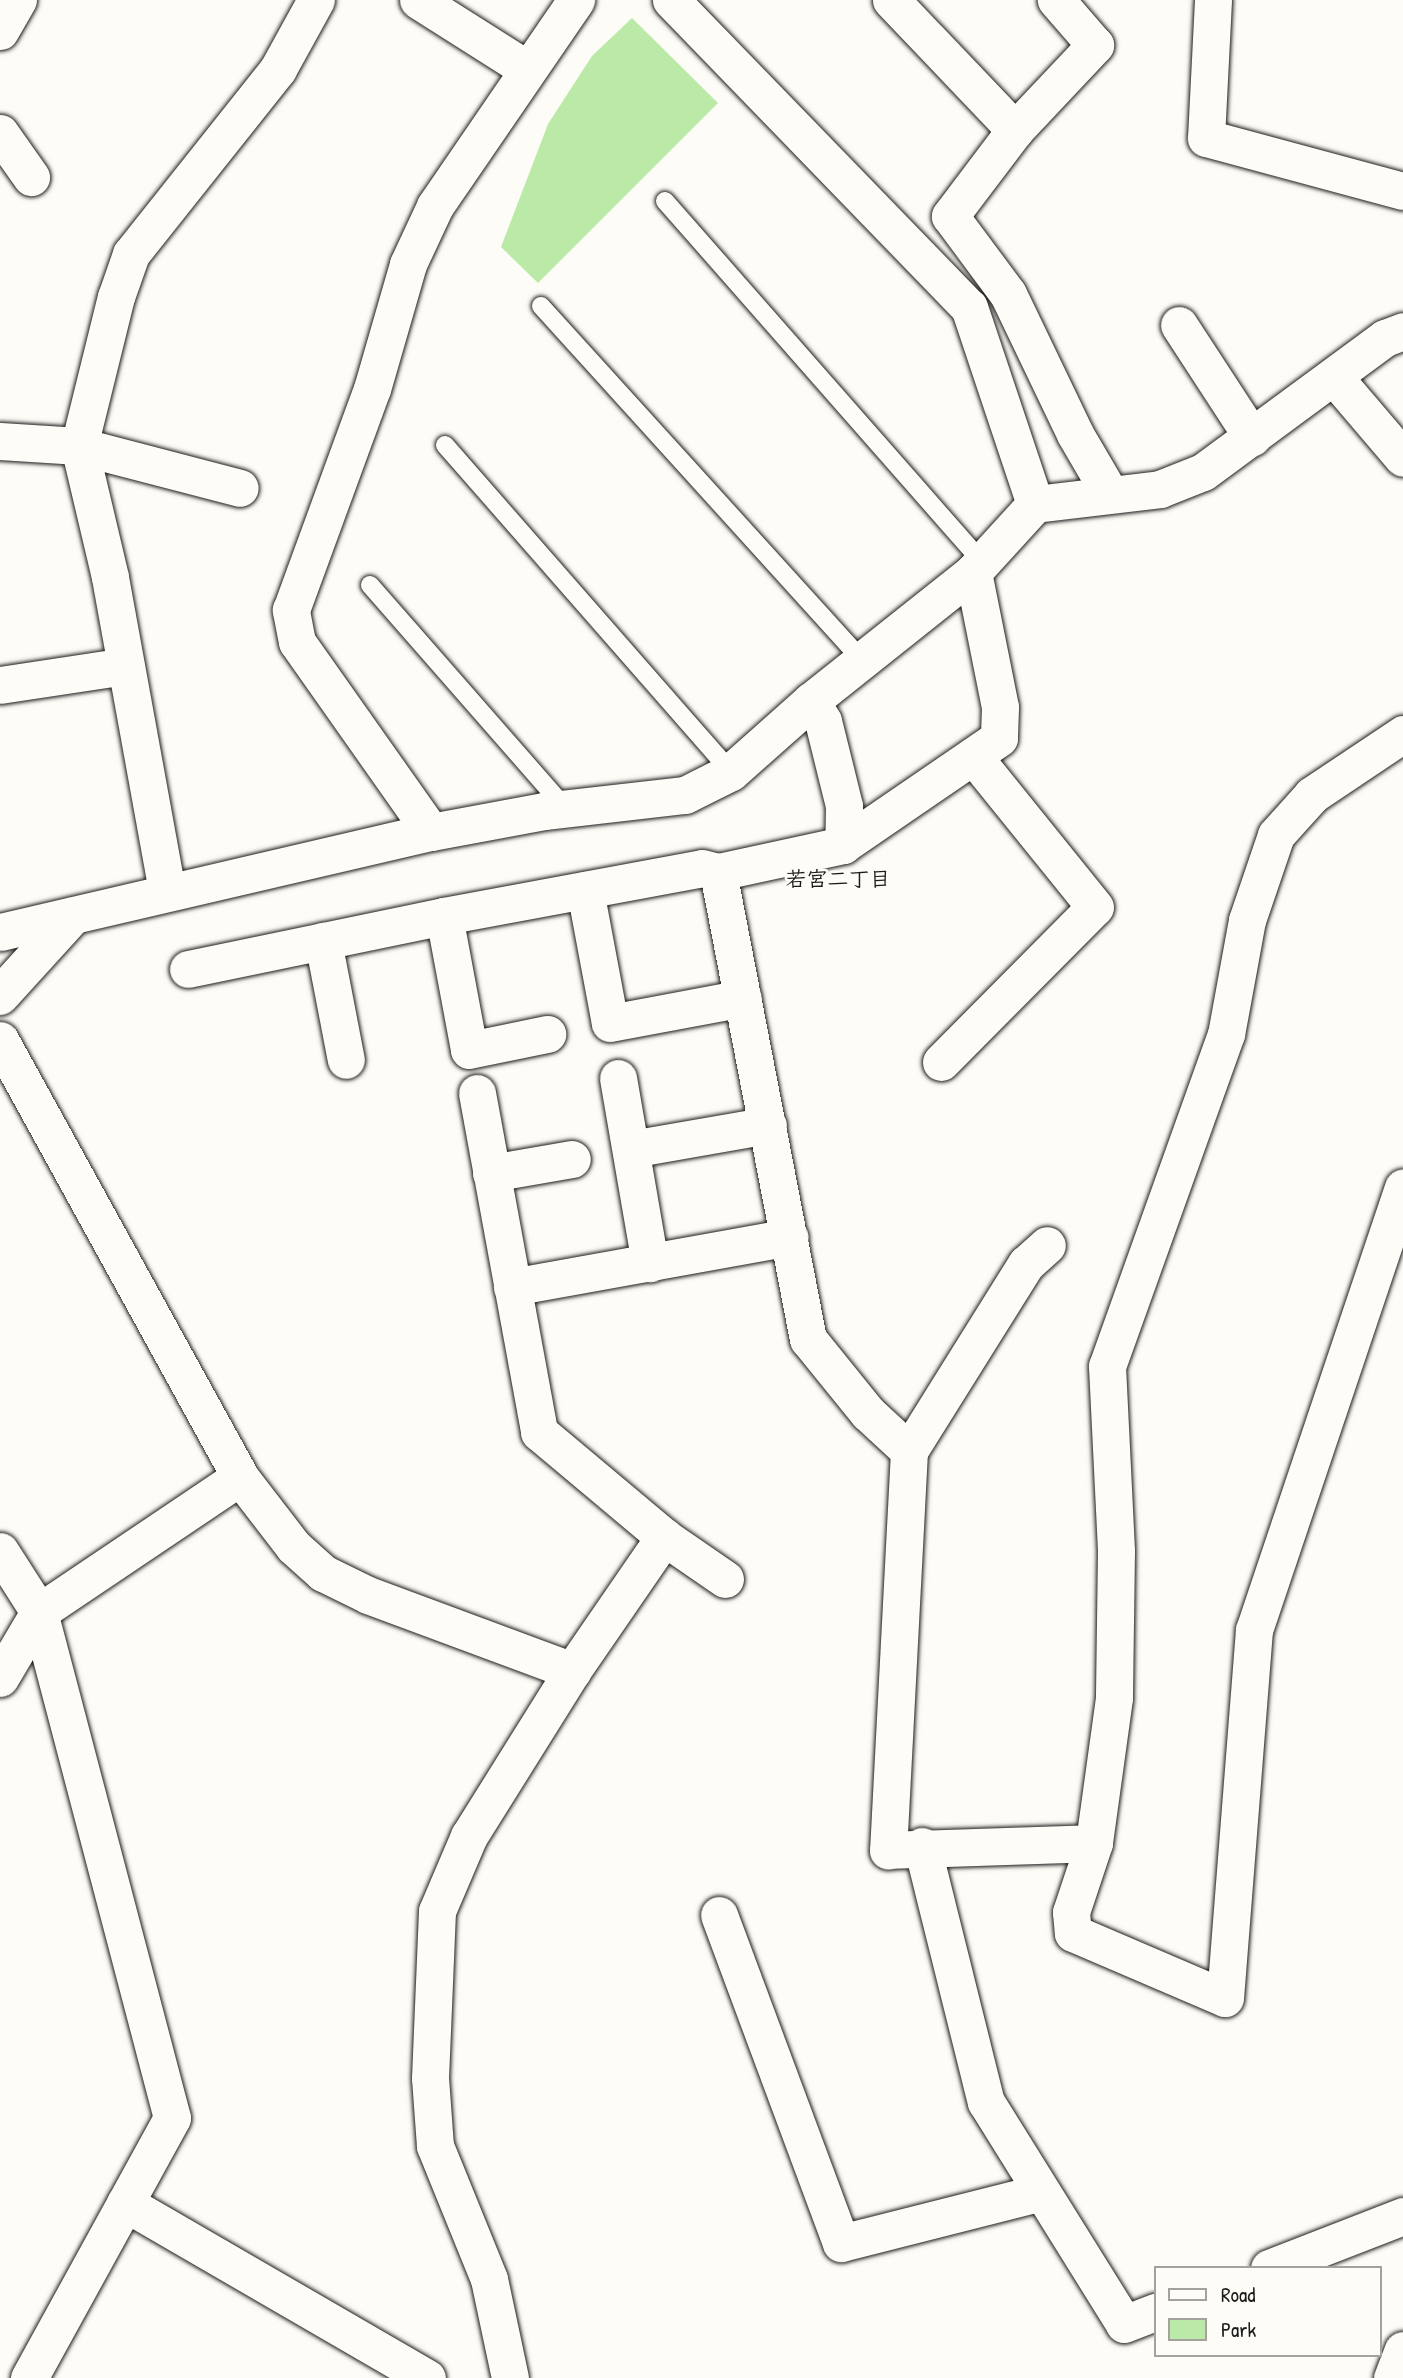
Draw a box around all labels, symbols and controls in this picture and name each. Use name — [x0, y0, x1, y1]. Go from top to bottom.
district label: 若宮二丁目 — [786, 866, 890, 892]
legend — [1154, 2266, 1382, 2357]
text: Road — [1221, 2280, 1255, 2309]
text: Park — [1221, 2315, 1256, 2344]

